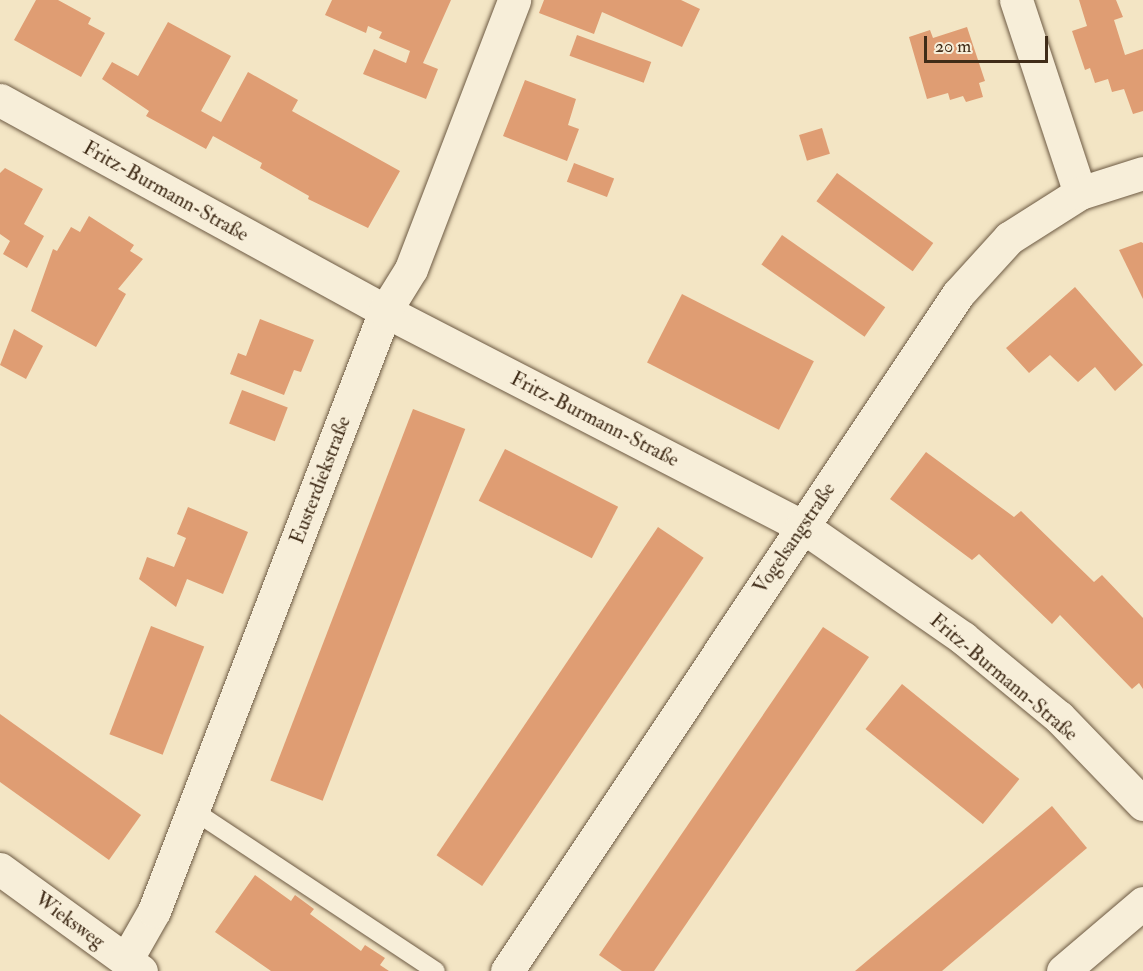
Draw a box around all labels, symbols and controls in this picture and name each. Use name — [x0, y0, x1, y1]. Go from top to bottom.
scale bar — [927, 24, 1052, 62]
text: 20 m — [935, 35, 971, 58]
street label: Fritz-Burmann-Straße — [79, 136, 253, 246]
street label: Fritz-Burmann-Straße — [507, 366, 683, 472]
street label: Eusterdiekstraße — [285, 413, 355, 547]
street label: Vogelsangstraße — [748, 478, 840, 598]
street label: Fritz-Burmann-Straße — [925, 608, 1083, 746]
street label: Wieksweg — [30, 887, 110, 953]

